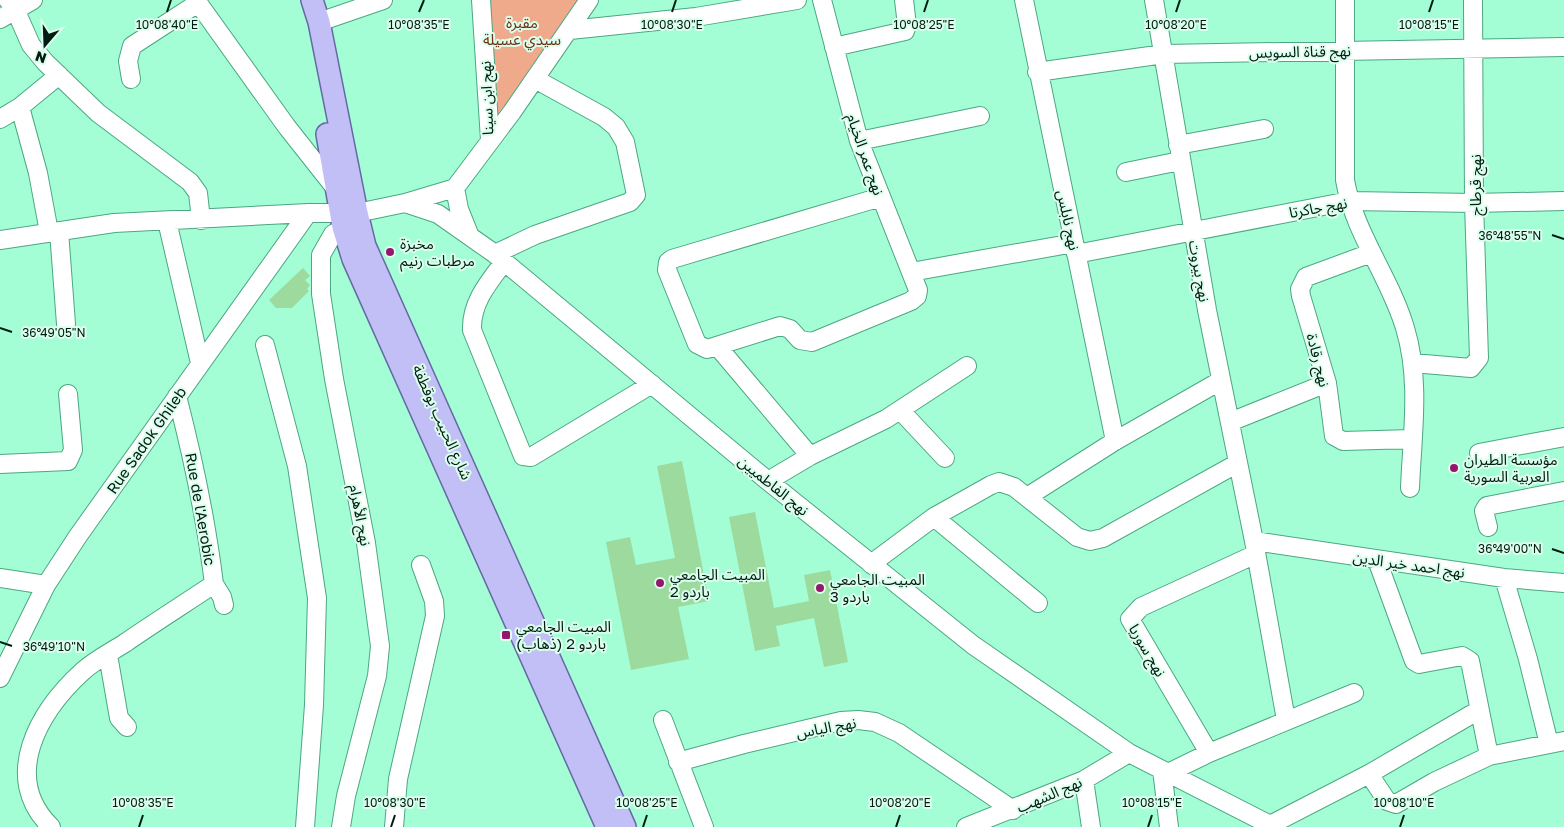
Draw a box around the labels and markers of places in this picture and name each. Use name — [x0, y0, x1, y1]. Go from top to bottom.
place label: مخبزة مرطبات رنيم — [400, 234, 475, 272]
marker: مخبزة مرطبات رنيم — [384, 246, 396, 258]
place label: مؤسسة الطيران العربية السورية — [1464, 450, 1558, 486]
marker: مؤسسة الطيران العربية السورية — [1448, 462, 1460, 474]
place label: المبيت الجامعي باردو 2 — [670, 565, 765, 601]
place label: المبيت الجامعي باردو 3 — [830, 570, 925, 606]
marker: المبيت الجامعي باردو 2 — [654, 577, 666, 589]
marker: المبيت الجامعي باردو 3 — [814, 582, 826, 594]
place label: المبيت الجامعي باردو 2 (ذهاب) — [516, 617, 611, 653]
marker: المبيت الجامعي باردو 2 (ذهاب) — [500, 629, 512, 641]

